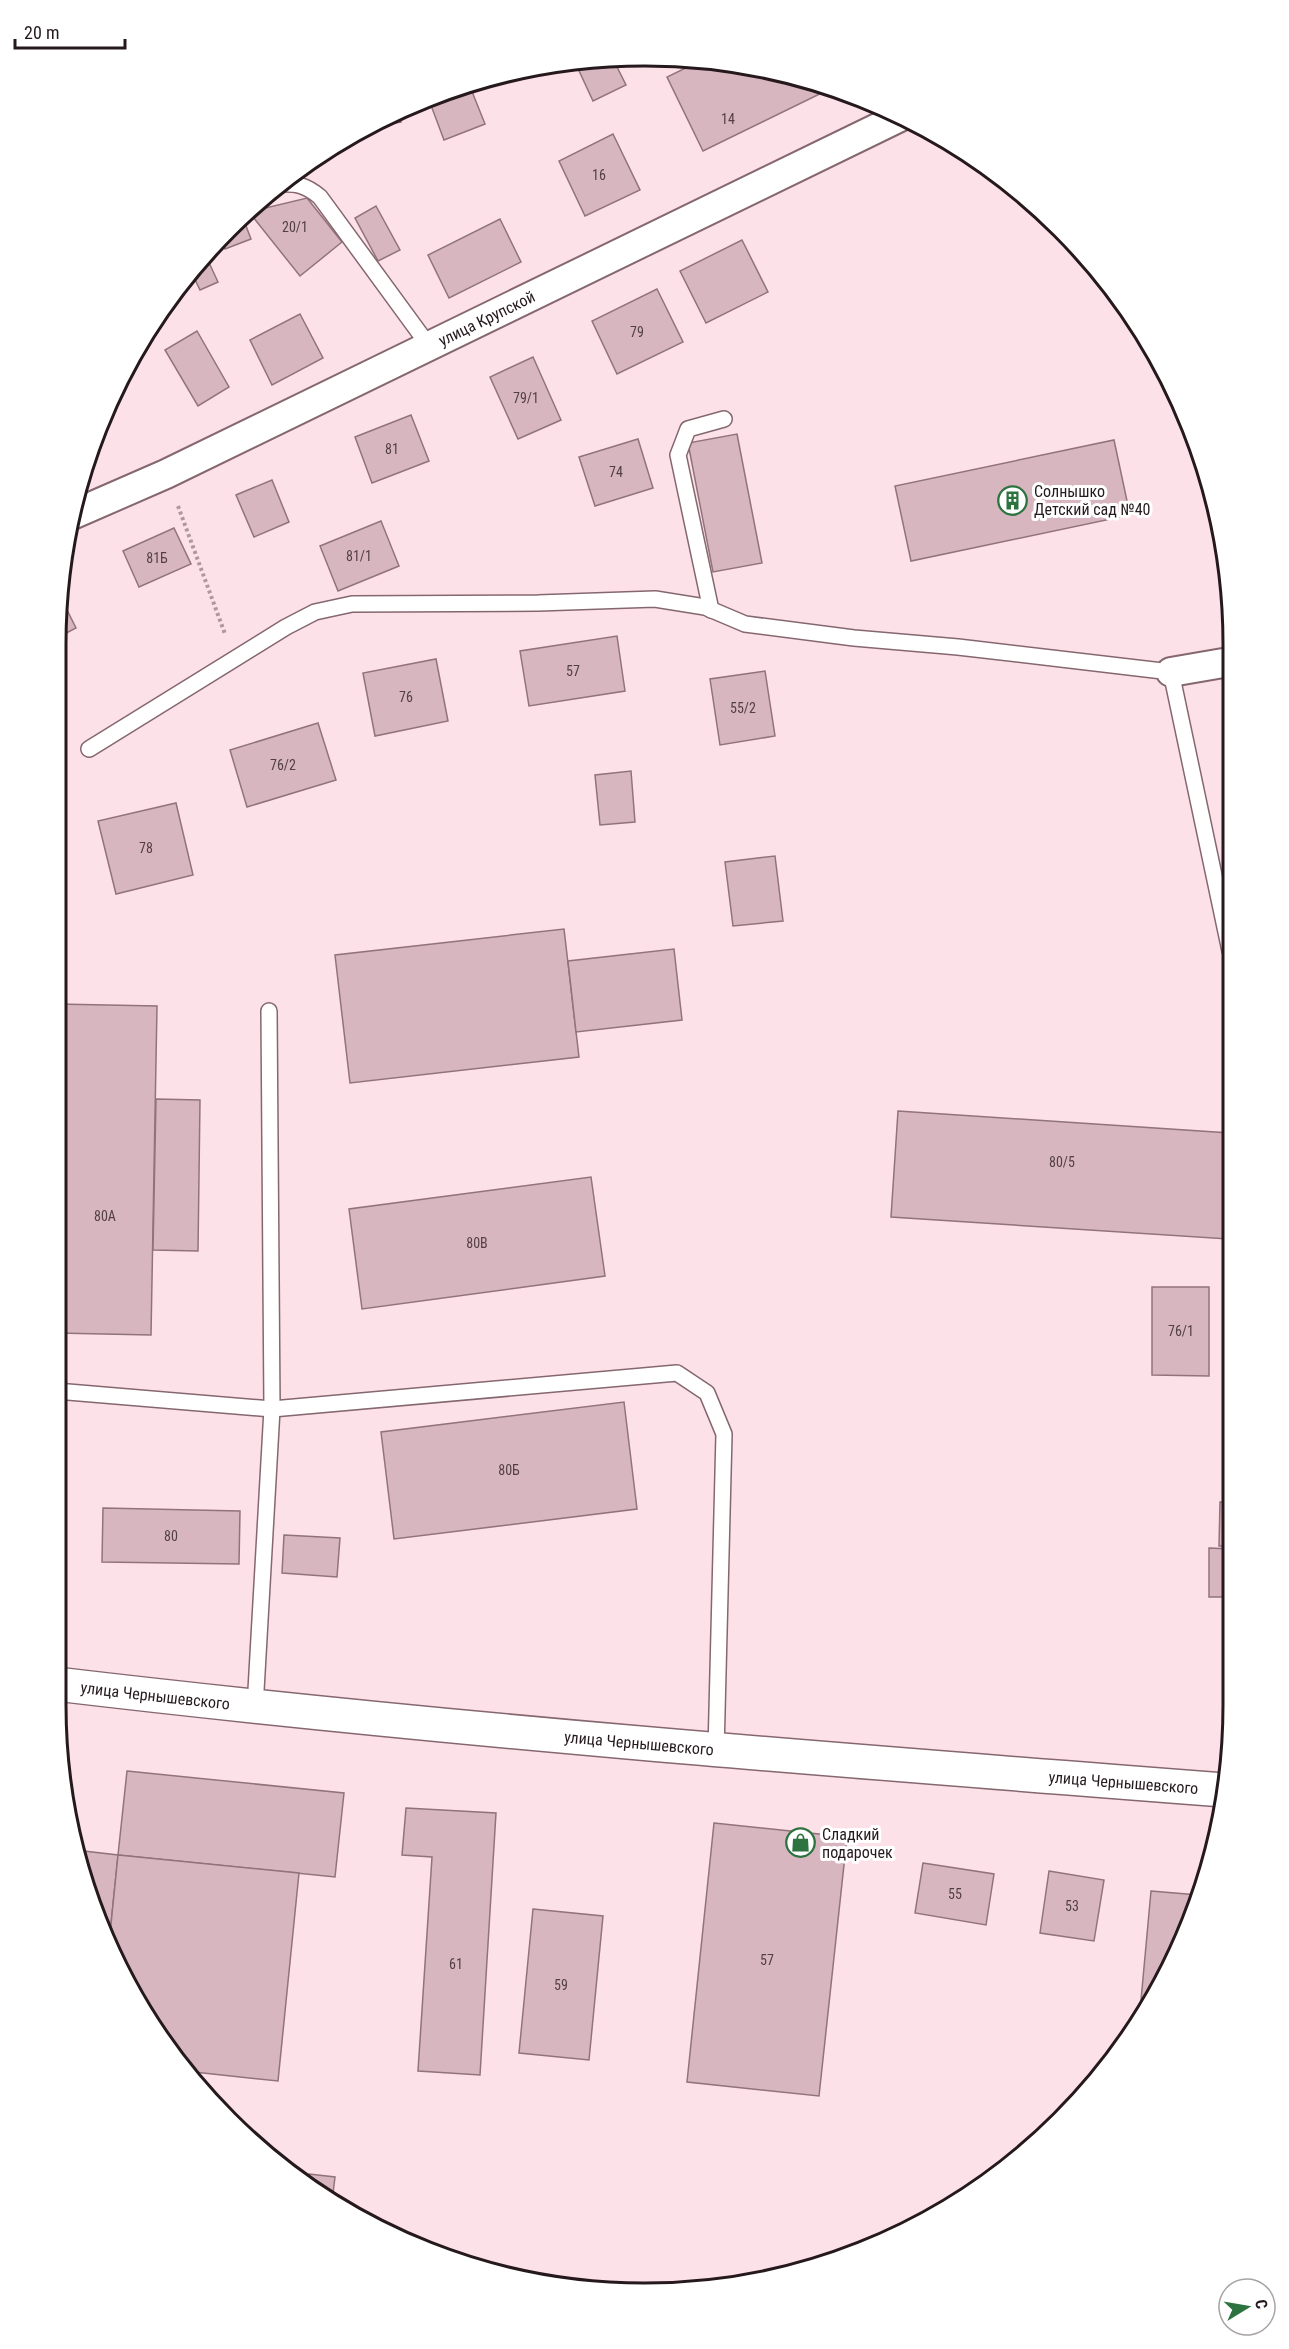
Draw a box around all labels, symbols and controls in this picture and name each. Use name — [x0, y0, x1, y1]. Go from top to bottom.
scale bar — [15, 12, 124, 50]
text: 20 m — [24, 22, 59, 43]
house number: 14 — [721, 111, 735, 127]
house number: 16 — [592, 167, 606, 183]
house number: 20/1 — [282, 219, 308, 235]
street label: улица Крупской — [435, 287, 538, 350]
house number: 79 — [630, 324, 644, 340]
house number: 79/1 — [513, 390, 539, 406]
house number: 81 — [385, 441, 399, 457]
house number: 74 — [609, 464, 623, 480]
place label: Солнышко Детский сад №40 — [1034, 482, 1150, 519]
building icon: Солнышко Детский сад №40 — [997, 484, 1029, 516]
house number: 81/1 — [346, 548, 372, 564]
house number: 81Б — [146, 550, 168, 566]
house number: 57 — [566, 663, 580, 679]
house number: 76 — [399, 689, 413, 705]
house number: 55/2 — [730, 700, 756, 716]
house number: 76/2 — [270, 757, 296, 773]
house number: 78 — [139, 840, 153, 856]
house number: 80/5 — [1049, 1154, 1075, 1170]
house number: 80А — [94, 1208, 116, 1224]
house number: 80В — [466, 1235, 488, 1251]
house number: 76/1 — [1168, 1323, 1194, 1339]
house number: 80Б — [498, 1462, 520, 1478]
house number: 80 — [164, 1528, 178, 1544]
street label: улица Чернышевского — [80, 1678, 231, 1714]
street label: улица Чернышевского — [563, 1727, 715, 1759]
street label: улица Чернышевского — [1048, 1767, 1199, 1798]
place label: Сладкий подарочек — [822, 1825, 893, 1862]
shop icon: Сладкий подарочек — [785, 1827, 817, 1859]
house number: 55 — [948, 1886, 962, 1902]
house number: 53 — [1065, 1898, 1079, 1914]
house number: 57 — [760, 1952, 774, 1968]
house number: 61 — [449, 1956, 463, 1972]
house number: 59 — [554, 1977, 568, 1993]
north arrow — [1217, 2277, 1277, 2337]
text: С — [1251, 2298, 1271, 2311]

